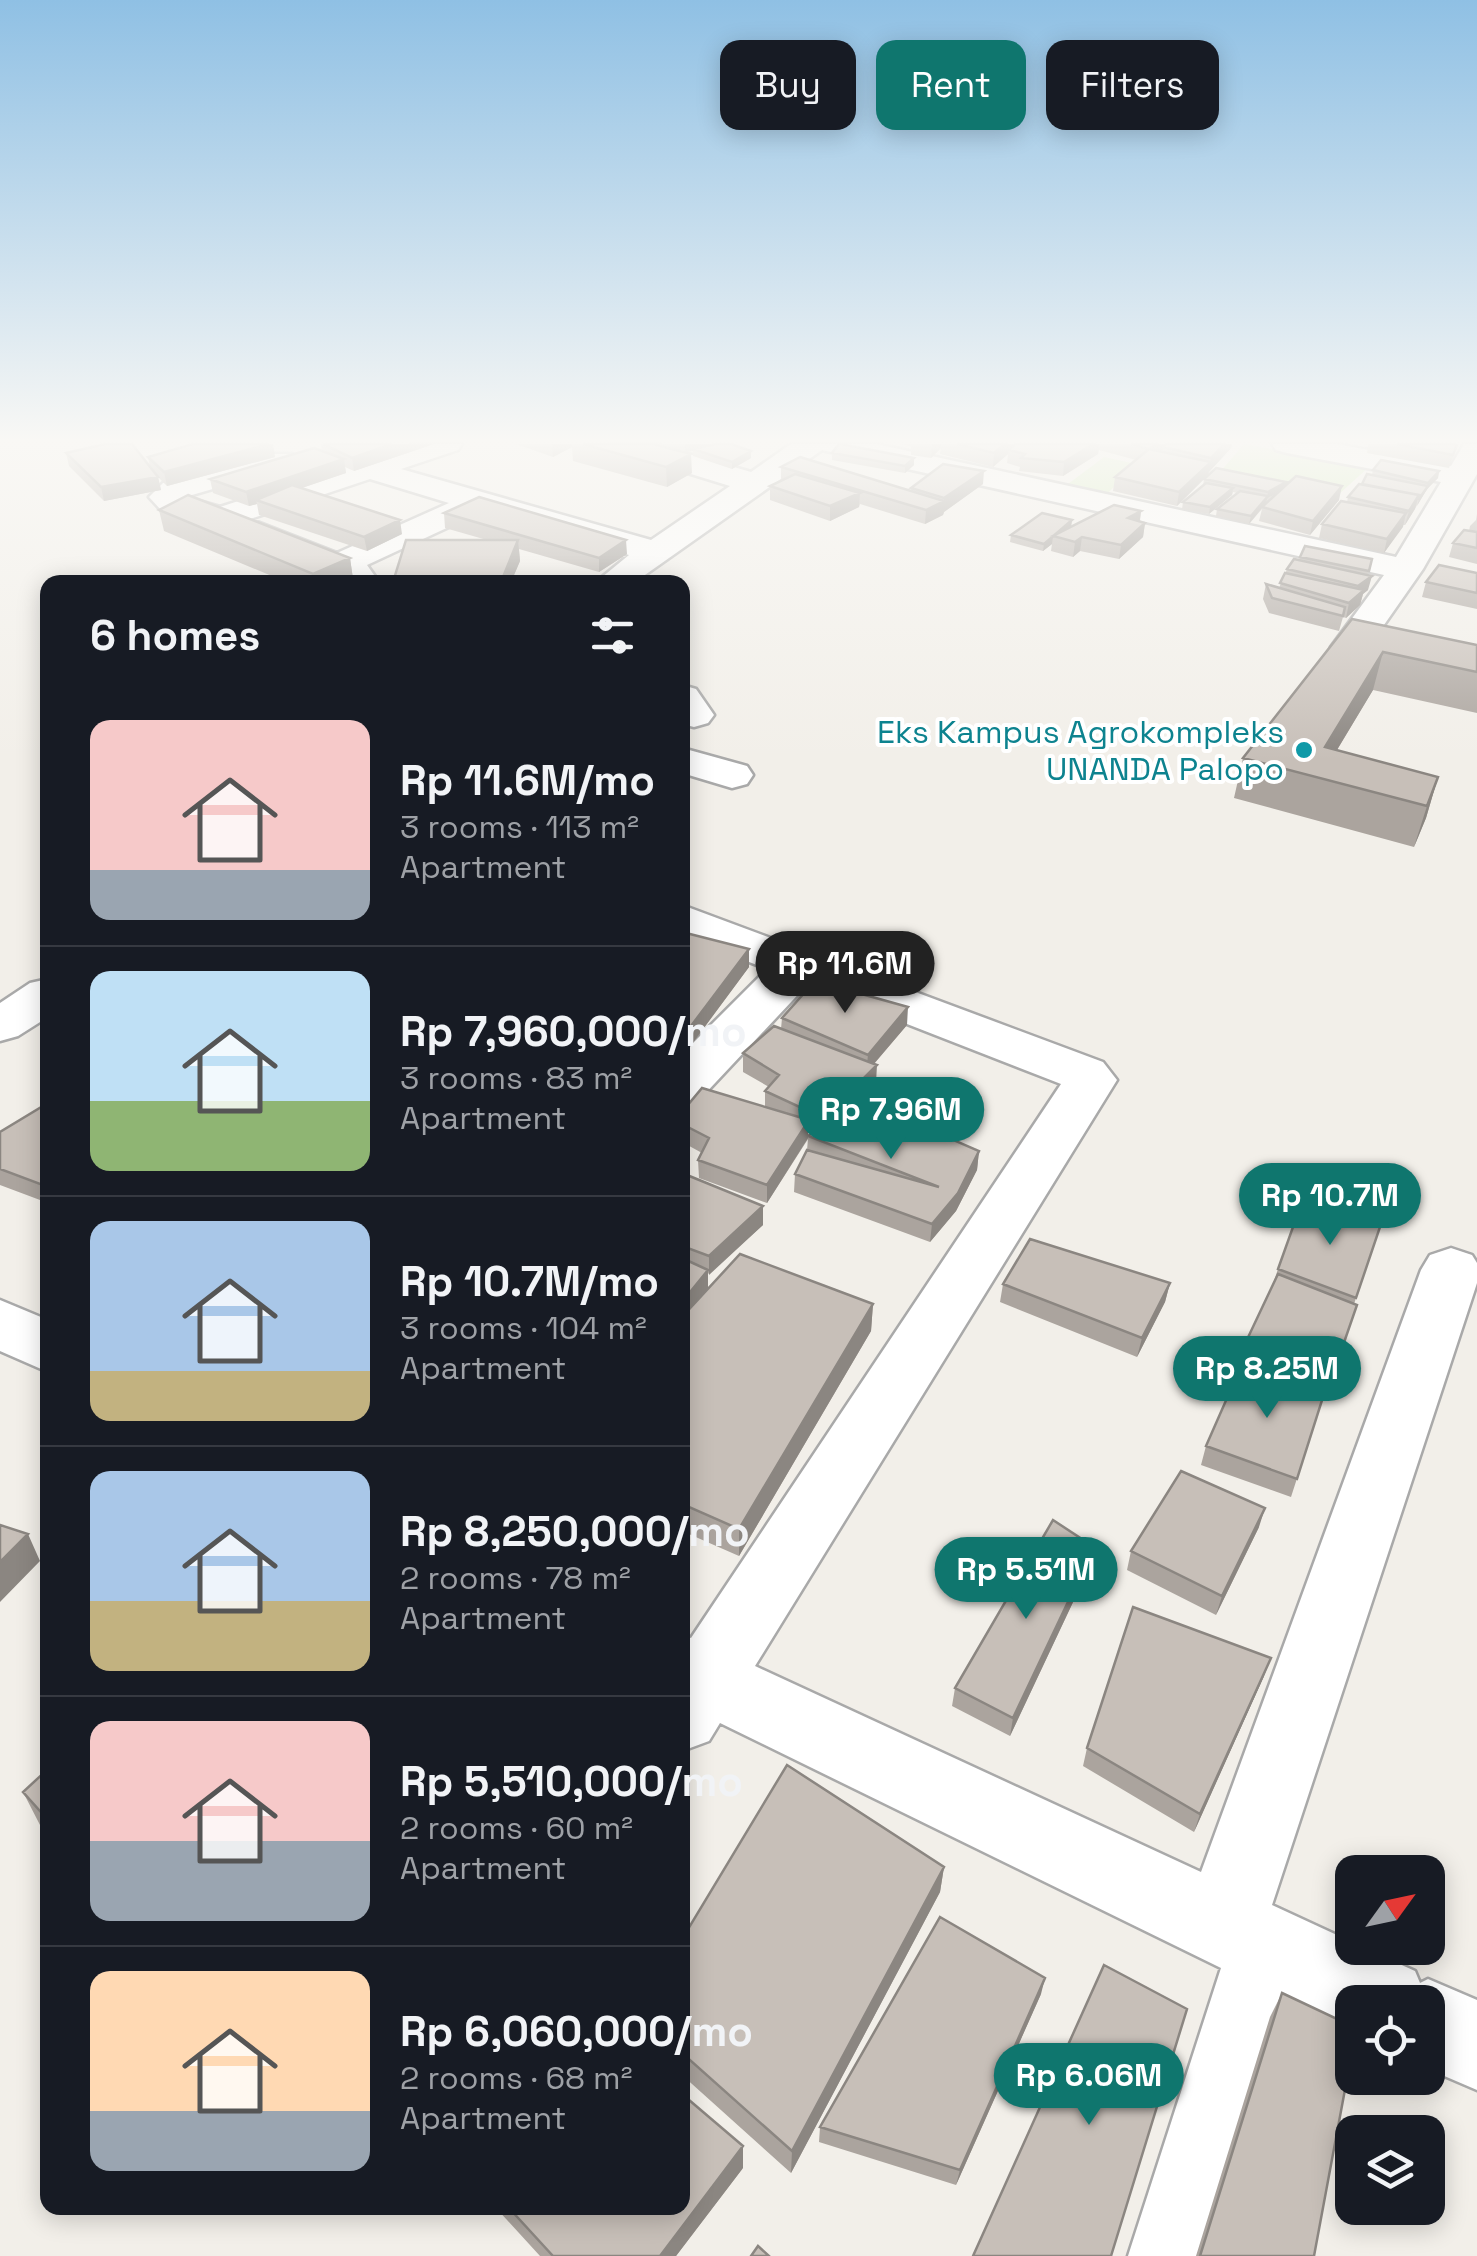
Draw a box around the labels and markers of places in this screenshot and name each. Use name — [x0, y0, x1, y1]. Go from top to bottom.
place label: Eks Kampus Agrokompleks UNANDA Palopo — [877, 712, 1284, 789]
marker: Eks Kampus Agrokompleks UNANDA Palopo — [1293, 739, 1315, 761]
pin: Rp 11.6M — [742, 931, 948, 1016]
pin: Rp 7.96M — [788, 1077, 994, 1162]
pin: Rp 10.7M — [1227, 1163, 1433, 1248]
pin: Rp 8.25M — [1164, 1336, 1370, 1421]
pin: Rp 5.51M — [923, 1537, 1129, 1622]
pin: Rp 6.06M — [986, 2043, 1192, 2128]

